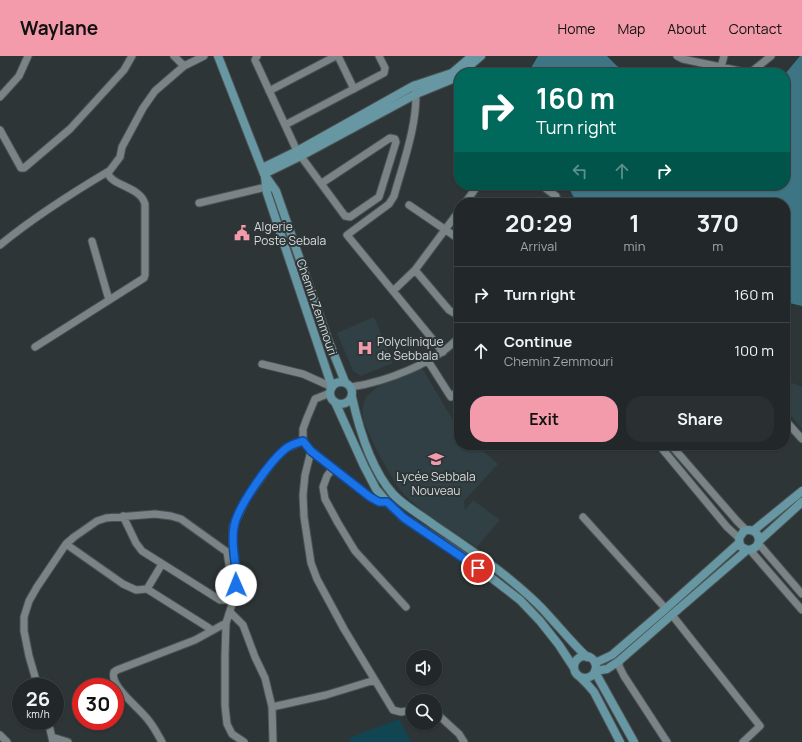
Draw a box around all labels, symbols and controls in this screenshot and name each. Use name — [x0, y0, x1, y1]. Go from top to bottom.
text: Waylane — [20, 15, 98, 41]
text: Home — [558, 19, 595, 38]
text: Map — [617, 19, 645, 38]
text: About — [667, 19, 707, 38]
text: Contact — [729, 19, 782, 38]
text: 160 m — [536, 79, 615, 117]
icon: right — [470, 84, 522, 136]
text: Turn right — [536, 115, 617, 139]
icon: left — [569, 160, 591, 182]
icon: ahead — [611, 160, 633, 182]
icon: right — [653, 160, 675, 182]
text: 20:29 — [505, 206, 573, 239]
text: 1 — [629, 206, 640, 239]
text: 370 — [696, 206, 739, 239]
place label: Algerie Poste Sebala — [254, 218, 326, 249]
public building icon: Algerie Poste Sebala — [233, 224, 251, 242]
text: Arrival — [520, 237, 557, 255]
text: min — [624, 237, 645, 255]
text: m — [712, 237, 723, 255]
street label: Chemin Zemmouri — [293, 257, 341, 357]
icon: right — [470, 284, 492, 306]
text: Turn right — [504, 284, 575, 305]
text: 160 m — [734, 284, 774, 305]
text: Continue — [504, 331, 572, 352]
place label: Polyclinique de Sebbala — [377, 333, 443, 364]
hospital icon: Polyclinique de Sebbala — [356, 339, 374, 357]
icon: ahead — [470, 340, 492, 362]
text: 100 m — [734, 340, 774, 361]
text: Chemin Zemmouri — [504, 352, 613, 370]
button: Exit — [470, 396, 618, 442]
button: Share — [626, 396, 774, 442]
school or university icon: Lycée Sebbala Nouveau — [427, 450, 445, 468]
place label: Lycée Sebbala Nouveau — [396, 468, 476, 499]
pin — [461, 551, 495, 585]
icon: arrive — [467, 557, 489, 579]
position arrow — [215, 564, 257, 606]
map controls — [406, 650, 442, 730]
button: sound — [406, 650, 442, 686]
speed limit sign: 30 — [72, 678, 124, 730]
text: 26 — [26, 685, 50, 712]
button: search — [406, 694, 442, 730]
text: km/h — [26, 707, 50, 721]

